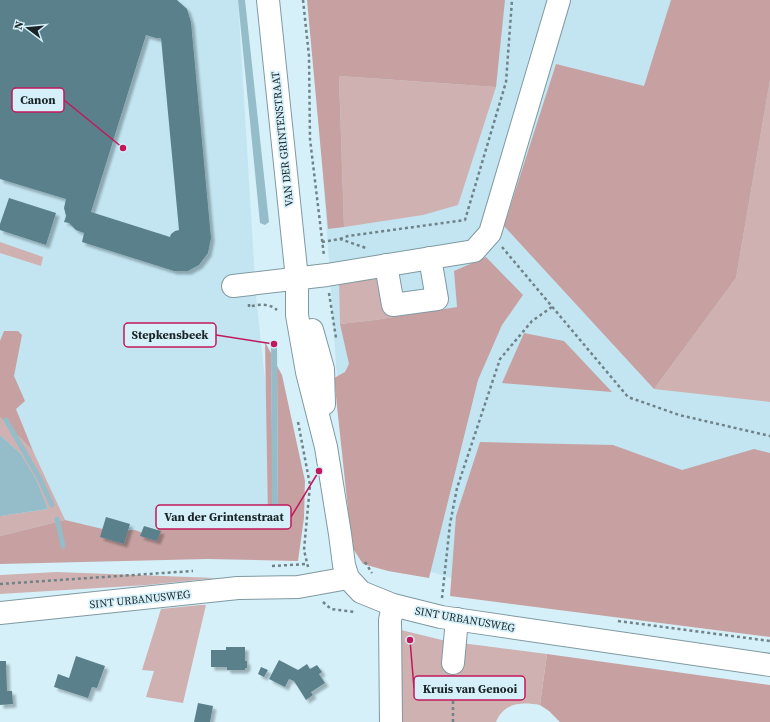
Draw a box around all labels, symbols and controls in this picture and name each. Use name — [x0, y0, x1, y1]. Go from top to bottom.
north arrow — [8, 8, 48, 48]
text: N — [11, 19, 27, 31]
street label: VAN DER GRINTENSTRAAT — [268, 70, 297, 207]
callout: Canon — [12, 88, 64, 112]
text: Canon — [20, 92, 56, 108]
callout: Stepkensbeek — [124, 323, 216, 347]
text: Stepkensbeek — [132, 327, 209, 343]
callout: Van der Grintenstraat — [156, 505, 291, 529]
text: Van der Grintenstraat — [164, 509, 284, 525]
street label: SINT URBANUSWEG — [89, 587, 192, 612]
street label: SINT URBANUSWEG — [414, 603, 517, 636]
callout: Kruis van Genooi — [414, 676, 525, 700]
text: Kruis van Genooi — [423, 681, 517, 697]

